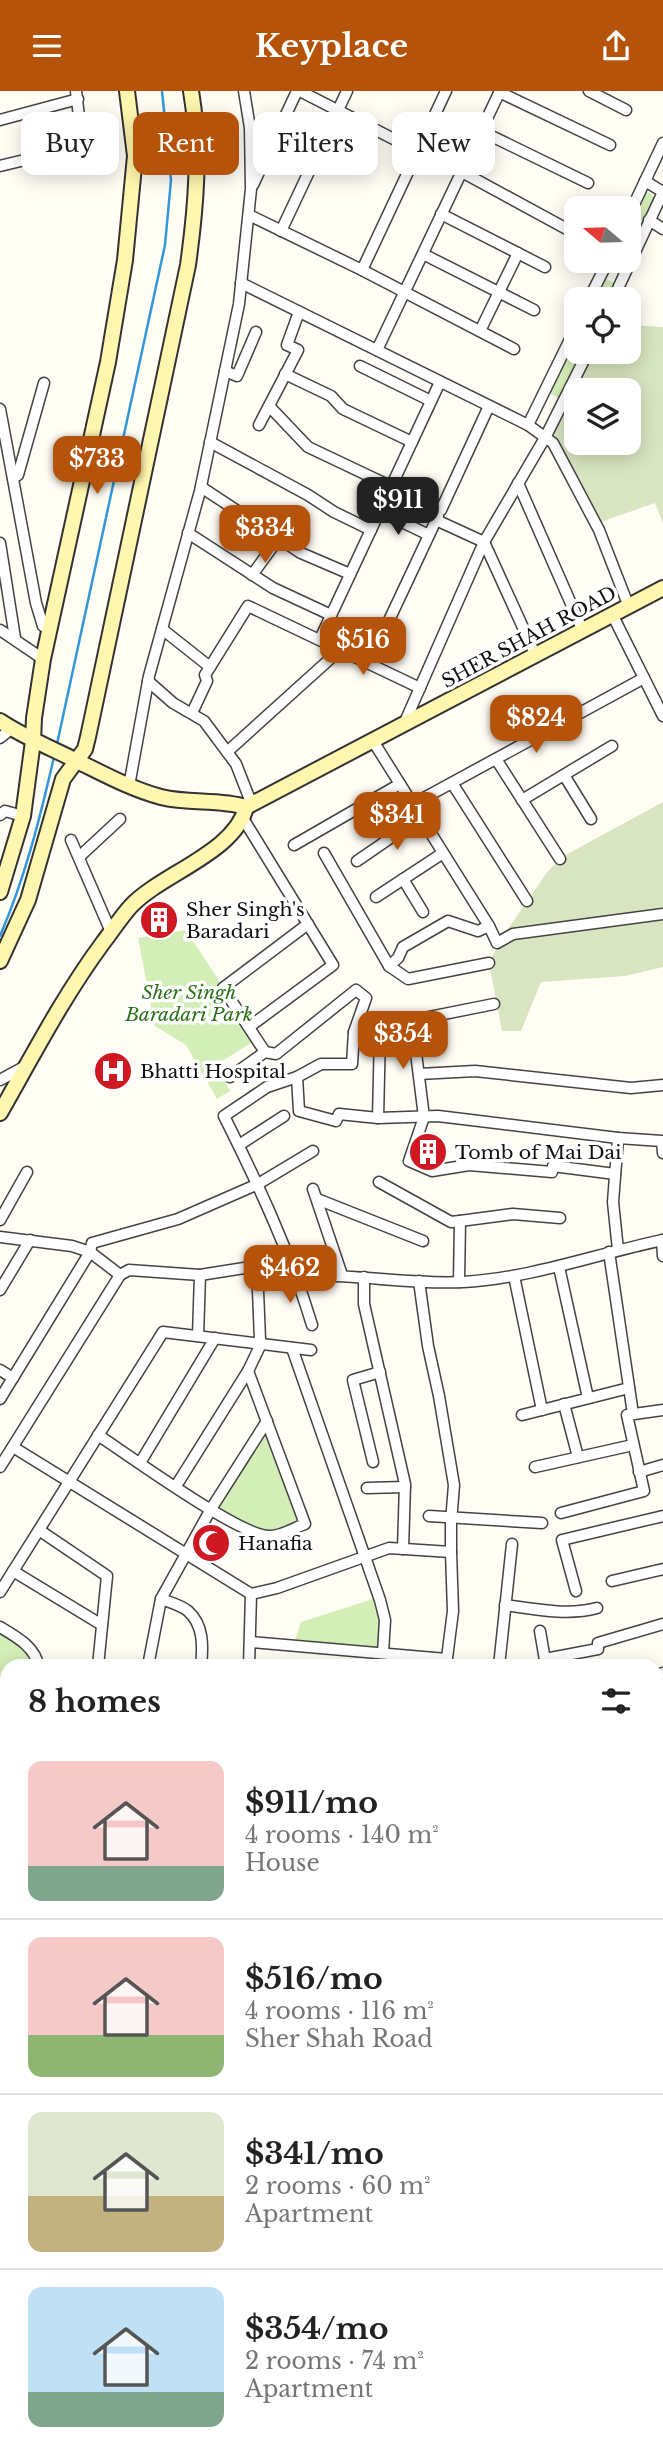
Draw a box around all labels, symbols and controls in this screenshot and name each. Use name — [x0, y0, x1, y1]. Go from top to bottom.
text: Keyplace — [255, 26, 408, 66]
icon: menu — [28, 27, 66, 65]
icon: share — [597, 27, 635, 65]
chip: Buy — [21, 112, 119, 175]
chip: Rent — [133, 112, 239, 175]
chip: Filters — [253, 112, 378, 175]
chip: New — [392, 112, 495, 175]
north arrow — [564, 196, 640, 273]
map controls — [564, 196, 641, 455]
button: locate — [564, 287, 641, 364]
button: layers — [564, 378, 641, 455]
pin: $733 — [56, 437, 138, 496]
text: $733 — [69, 445, 125, 473]
pin: $911 — [357, 477, 439, 537]
text: $911 — [373, 486, 423, 514]
pin: $334 — [224, 505, 306, 565]
text: $334 — [235, 514, 295, 542]
street label: SHER SHAH ROAD — [438, 581, 620, 693]
pin: $516 — [322, 617, 404, 677]
text: $516 — [336, 626, 390, 654]
pin: $824 — [495, 695, 577, 755]
text: $824 — [506, 704, 566, 732]
pin: $341 — [356, 793, 438, 852]
text: $341 — [370, 801, 424, 829]
place label: Sher Singh's Baradari — [186, 898, 305, 943]
building icon: Sher Singh's Baradari — [138, 899, 180, 941]
park label: Sher Singh Baradari Park — [124, 981, 253, 1026]
pin: $354 — [362, 1011, 444, 1071]
text: $354 — [374, 1020, 432, 1048]
hospital icon: Bhatti Hospital — [92, 1050, 134, 1092]
place label: Bhatti Hospital — [140, 1060, 286, 1083]
building icon: Tomb of Mai Dai — [407, 1131, 449, 1173]
place label: Tomb of Mai Dai — [455, 1141, 622, 1164]
pin: $462 — [249, 1245, 331, 1305]
text: $462 — [260, 1254, 320, 1282]
mosque icon: Hanafia — [190, 1522, 232, 1564]
place label: Hanafia — [238, 1532, 313, 1555]
icon: filters — [597, 1682, 635, 1720]
text: 8 homes — [28, 1683, 161, 1720]
text: $911/mo — [245, 1784, 378, 1821]
icon: home — [84, 1789, 168, 1873]
text: 4 rooms · 140 m² — [245, 1821, 439, 1849]
text: House — [245, 1849, 320, 1877]
text: $516/mo — [245, 1960, 383, 1997]
icon: home — [84, 1965, 168, 2049]
text: 4 rooms · 116 m² — [245, 1997, 434, 2025]
text: Sher Shah Road — [245, 2025, 433, 2053]
text: $341/mo — [245, 2135, 384, 2172]
icon: home — [84, 2140, 168, 2224]
text: 2 rooms · 60 m² — [245, 2172, 431, 2200]
text: Apartment — [245, 2200, 373, 2228]
text: $354/mo — [245, 2310, 389, 2347]
icon: home — [84, 2315, 168, 2399]
text: 2 rooms · 74 m² — [245, 2347, 424, 2375]
text: Apartment — [245, 2375, 373, 2403]

